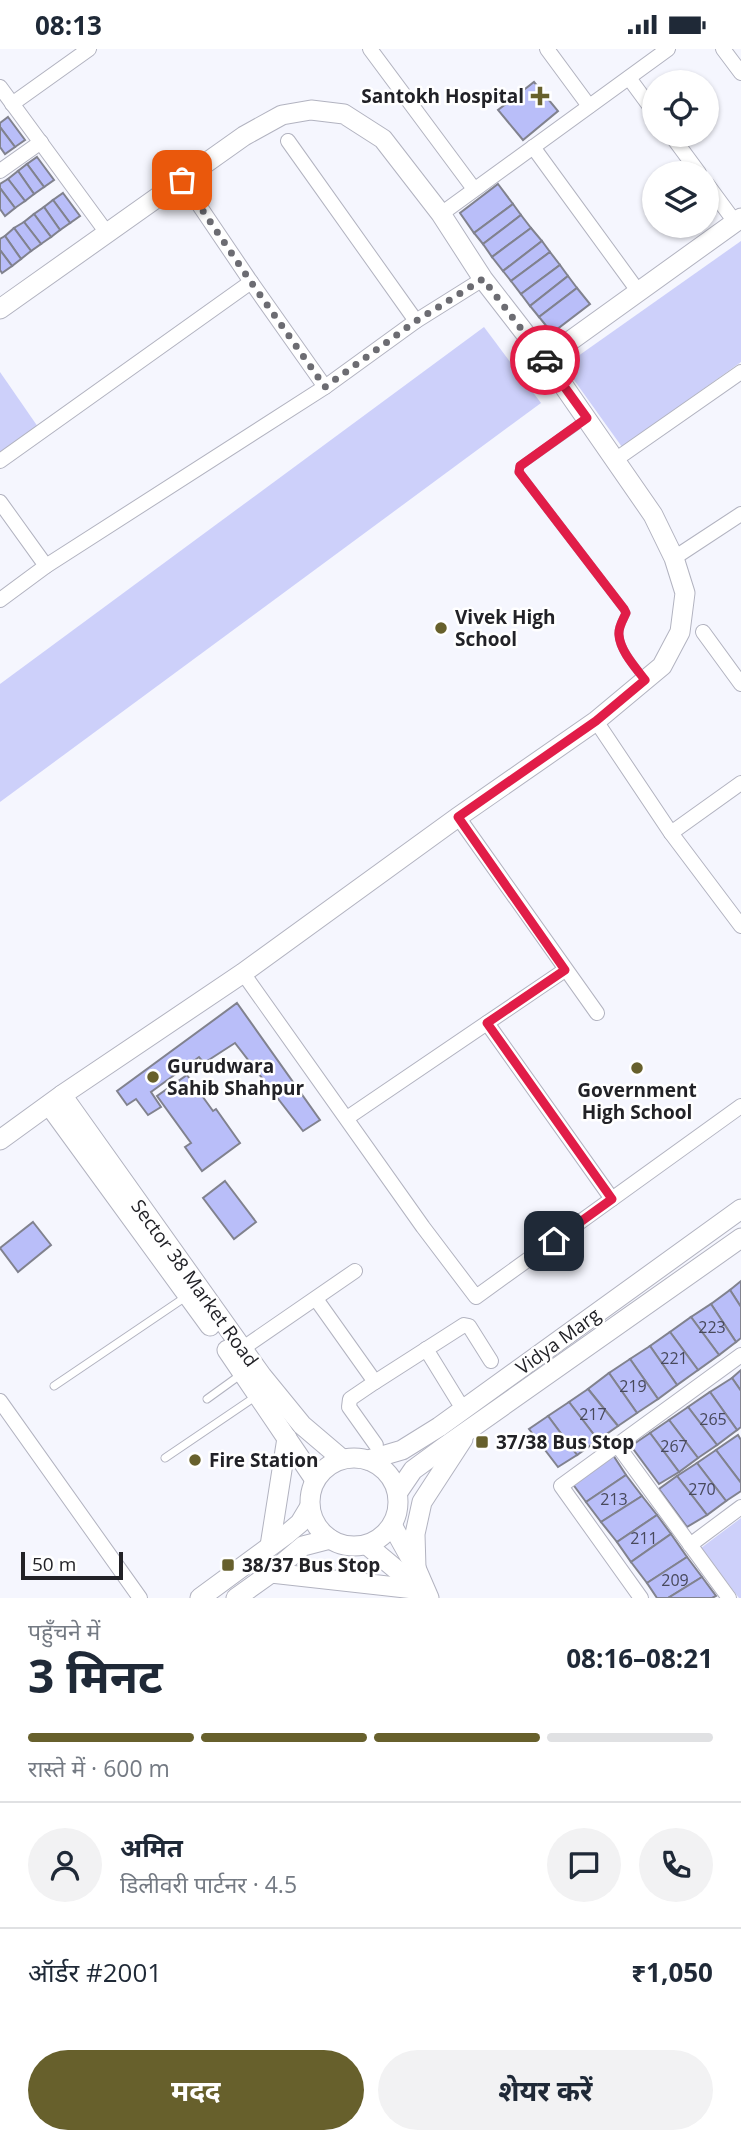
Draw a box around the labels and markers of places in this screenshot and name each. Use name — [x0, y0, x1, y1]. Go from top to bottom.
place label: Santokh Hospital — [361, 83, 524, 109]
marker: Santokh Hospital — [530, 86, 550, 106]
pin — [152, 150, 212, 210]
place label: Vivek High School — [455, 604, 555, 652]
marker: Vivek High School — [433, 620, 449, 636]
place label: Gurudwara Sahib Shahpur — [167, 1053, 305, 1101]
marker: Government High School — [629, 1060, 645, 1076]
marker: Gurudwara Sahib Shahpur — [145, 1069, 161, 1085]
place label: Government High School — [577, 1077, 697, 1125]
pin — [524, 1211, 584, 1271]
place label: 37/38 Bus Stop — [496, 1429, 634, 1455]
marker: 37/38 Bus Stop — [474, 1434, 490, 1450]
place label: Fire Station — [209, 1447, 319, 1473]
marker: Fire Station — [187, 1452, 203, 1468]
place label: 38/37 Bus Stop — [242, 1552, 380, 1578]
marker: 38/37 Bus Stop — [220, 1557, 236, 1573]

